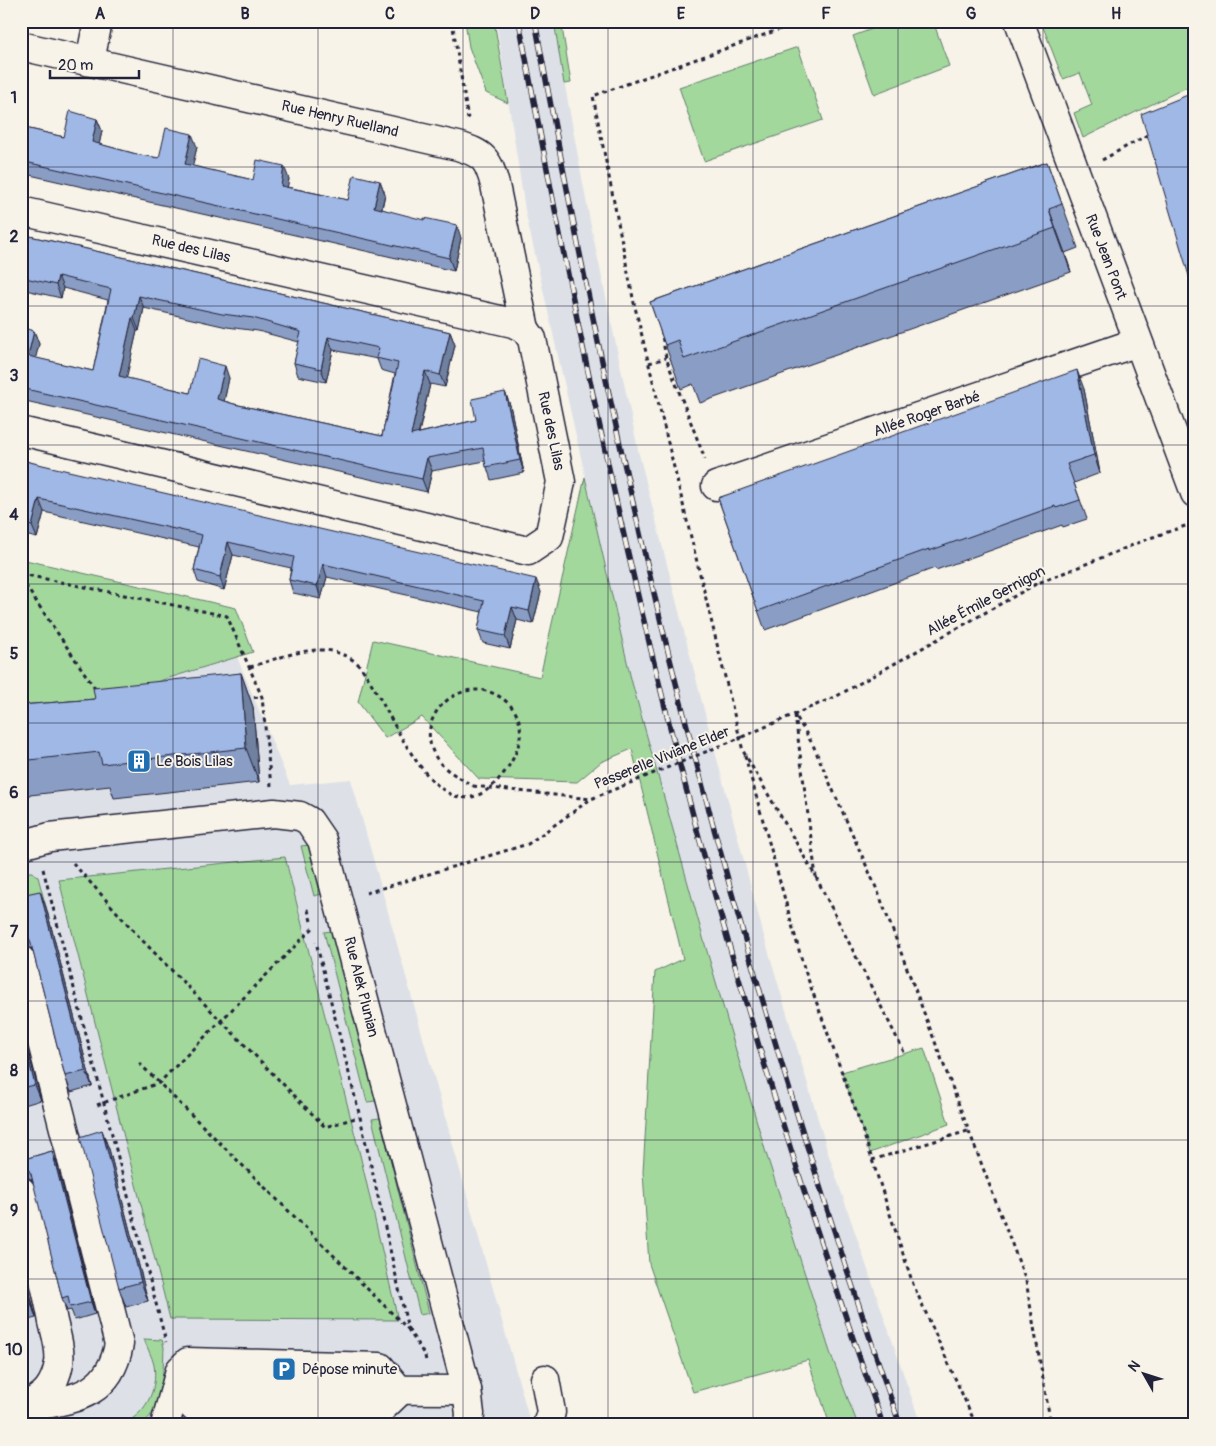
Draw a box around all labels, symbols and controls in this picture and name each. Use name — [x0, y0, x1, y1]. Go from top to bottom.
text: A — [95, 4, 106, 24]
text: B — [240, 4, 250, 24]
text: C — [385, 4, 395, 24]
text: D — [530, 4, 540, 24]
text: E — [677, 4, 686, 24]
text: F — [821, 4, 831, 24]
text: G — [966, 4, 977, 24]
text: H — [1111, 4, 1121, 24]
scale bar — [50, 48, 139, 80]
text: 20 m — [58, 56, 93, 75]
text: 1 — [11, 88, 17, 108]
street label: Rue Henry Ruelland — [280, 96, 400, 142]
street label: Rue Jean Pont — [1081, 211, 1131, 303]
text: 2 — [10, 227, 19, 247]
street label: Rue des Lilas — [150, 231, 232, 267]
text: 3 — [10, 366, 19, 386]
street label: Allée Roger Barbé — [871, 387, 983, 441]
street label: Rue des Lilas — [533, 390, 569, 472]
text: 4 — [9, 505, 19, 525]
street label: Allée Émile Gernigon — [923, 562, 1049, 640]
text: 5 — [10, 644, 19, 664]
street label: Passerelle Viviane Elder — [591, 722, 733, 794]
building icon: Le Bois Lilas — [126, 748, 152, 774]
place label: Le Bois Lilas — [156, 752, 233, 771]
text: 6 — [9, 783, 19, 803]
text: 7 — [10, 922, 19, 942]
street label: Rue Alek Plunian — [339, 935, 383, 1039]
text: 8 — [10, 1061, 18, 1081]
text: 9 — [10, 1201, 18, 1221]
text: 10 — [5, 1340, 23, 1360]
north arrow — [1118, 1348, 1168, 1398]
parking icon: Dépose minute — [271, 1356, 297, 1382]
text: N — [1125, 1357, 1144, 1375]
place label: Dépose minute — [302, 1360, 398, 1379]

